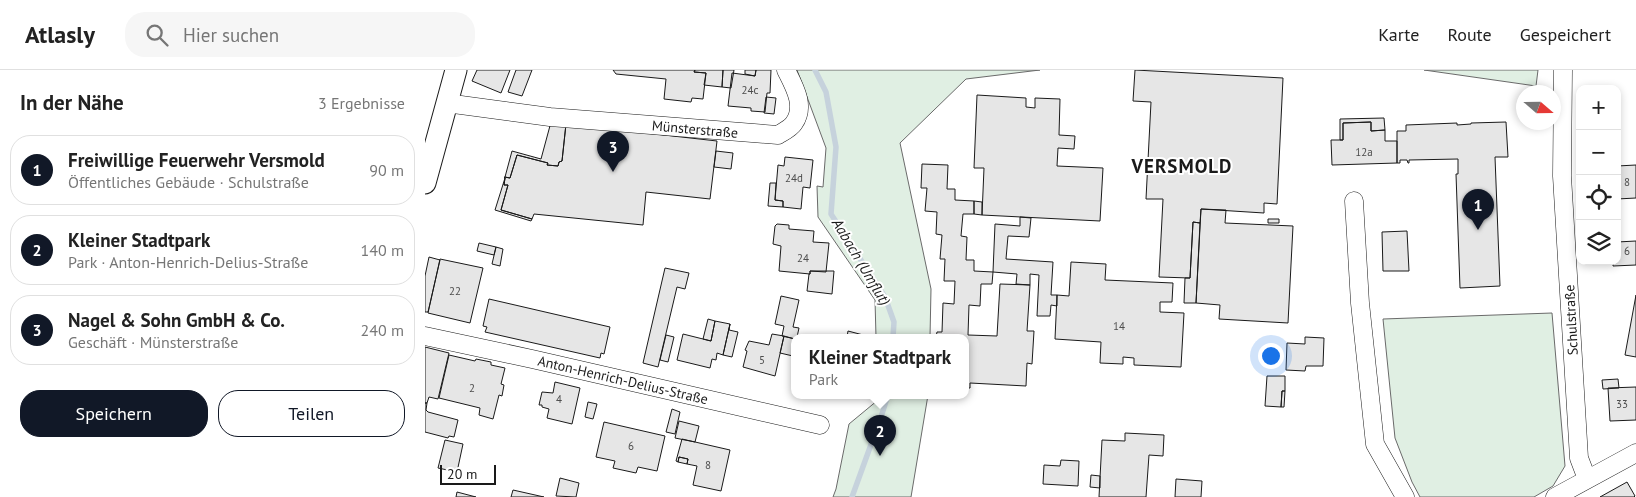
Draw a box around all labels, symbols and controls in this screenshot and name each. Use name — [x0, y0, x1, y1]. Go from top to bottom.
search box — [125, 12, 475, 57]
text: Atlasly — [25, 19, 95, 50]
icon: search — [143, 21, 171, 49]
text: Hier suchen — [183, 23, 279, 47]
text: Karte — [1378, 23, 1419, 46]
text: Route — [1447, 23, 1492, 46]
text: Gespeichert — [1520, 23, 1611, 46]
house number: 24c — [742, 83, 759, 97]
north arrow — [1516, 85, 1561, 130]
map controls — [1576, 85, 1621, 265]
button: + — [1576, 85, 1621, 130]
text: In der Nähe — [20, 89, 124, 116]
text: 3 Ergebnisse — [318, 93, 405, 113]
street label: Münsterstraße — [651, 116, 739, 142]
button: − — [1576, 130, 1621, 175]
pin: 3 — [597, 131, 629, 172]
house number: 12a — [1355, 145, 1373, 159]
text: Freiwillige Feuerwehr Versmold — [68, 148, 325, 172]
district label: VERSMOLD — [1131, 154, 1232, 178]
text: 1 — [32, 160, 42, 180]
text: 90 m — [369, 160, 404, 180]
house number: 24d — [785, 171, 803, 185]
text: Öffentliches Gebäude · Schulstraße — [68, 172, 309, 192]
button: locate — [1576, 175, 1621, 220]
house number: 8 — [1624, 175, 1630, 189]
pin: 1 — [1462, 189, 1494, 230]
water label: Aabach (Umflut) — [827, 214, 895, 309]
button: layers — [1576, 220, 1621, 265]
text: Kleiner Stadtpark — [68, 228, 210, 252]
text: 2 — [32, 240, 42, 260]
text: 140 m — [361, 240, 404, 260]
house number: 6 — [1624, 244, 1630, 258]
house number: 24 — [797, 251, 809, 265]
text: Park · Anton-Henrich-Delius-Straße — [68, 252, 308, 272]
house number: 22 — [449, 284, 461, 298]
street label: Schulstraße — [1560, 284, 1582, 356]
text: Nagel & Sohn GmbH & Co. — [68, 308, 285, 332]
house number: 14 — [1113, 319, 1125, 333]
text: 3 — [32, 320, 42, 340]
text: 240 m — [361, 320, 404, 340]
text: Geschäft · Münsterstraße — [68, 332, 238, 352]
popup — [791, 334, 969, 399]
your location — [1258, 343, 1284, 369]
text: Kleiner Stadtpark — [809, 345, 951, 369]
street label: Anton-Henrich-Delius-Straße — [536, 352, 710, 408]
house number: 5 — [759, 353, 765, 367]
text: Park — [809, 369, 838, 389]
house number: 2 — [469, 381, 475, 395]
button: Speichern — [20, 390, 208, 437]
button: Teilen — [218, 390, 405, 437]
house number: 4 — [556, 392, 562, 406]
house number: 33 — [1616, 397, 1628, 411]
pin: 2 — [864, 415, 896, 456]
house number: 6 — [628, 439, 634, 453]
house number: 8 — [705, 458, 711, 472]
scale bar — [440, 462, 496, 485]
text: 20 m — [447, 465, 477, 483]

